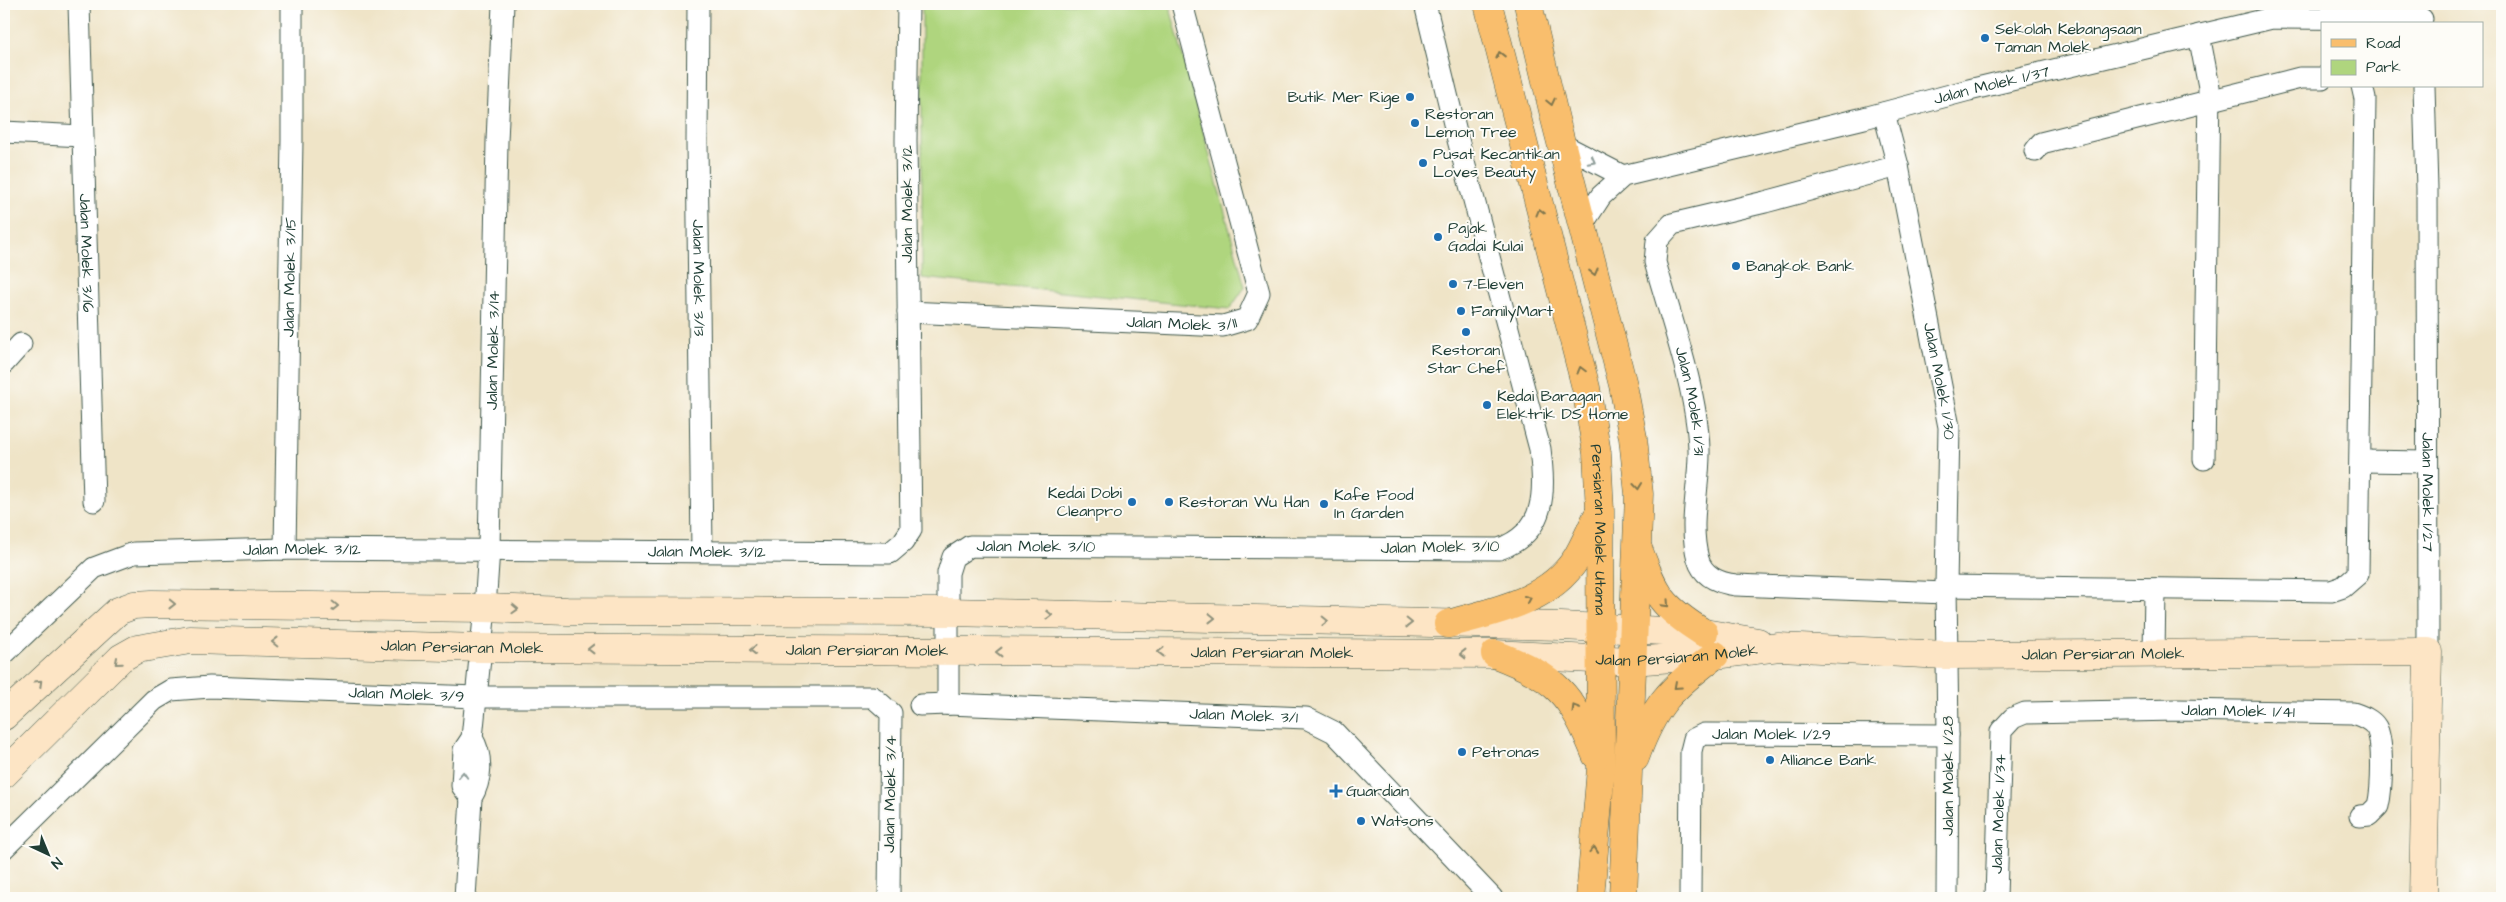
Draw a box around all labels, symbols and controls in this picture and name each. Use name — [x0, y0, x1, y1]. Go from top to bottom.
place label: Sekolah Kebangsaan Taman Molek — [1995, 18, 2142, 58]
legend — [2321, 22, 2484, 88]
marker: Sekolah Kebangsaan Taman Molek — [1979, 32, 1991, 44]
text: Road — [2366, 33, 2401, 54]
one-way arrow — [1495, 50, 1506, 59]
text: Park — [2366, 57, 2401, 78]
street label: Jalan Molek 1/37 — [1931, 60, 2052, 110]
place label: Butik Mer Rige — [1288, 86, 1400, 109]
marker: Butik Mer Rige — [1404, 91, 1416, 103]
one-way arrow — [1545, 98, 1556, 107]
place label: Restoran Lemon Tree — [1425, 103, 1517, 143]
marker: Restoran Lemon Tree — [1409, 117, 1421, 129]
place label: Pusat Kecantikan Loves Beauty — [1433, 143, 1560, 184]
street label: Jalan Molek 3/12 — [896, 145, 918, 263]
one-way arrow — [1587, 155, 1596, 165]
marker: Pusat Kecantikan Loves Beauty — [1417, 157, 1429, 169]
street label: Jalan Molek 3/16 — [74, 193, 99, 313]
one-way arrow — [1535, 208, 1546, 217]
street label: Jalan Molek 3/15 — [278, 216, 302, 337]
place label: Pajak Gadai Kulai — [1448, 217, 1524, 257]
street label: Jalan Molek 3/13 — [687, 219, 710, 337]
marker: Pajak Gadai Kulai — [1432, 231, 1444, 243]
place label: Bangkok Bank — [1746, 255, 1854, 278]
marker: Bangkok Bank — [1730, 260, 1742, 272]
one-way arrow — [1589, 268, 1599, 276]
place label: 7-Eleven — [1463, 273, 1523, 295]
marker: 7-Eleven — [1447, 278, 1459, 290]
street label: Jalan Molek 3/14 — [481, 290, 505, 410]
place label: FamilyMart — [1471, 300, 1554, 323]
marker: FamilyMart — [1455, 305, 1467, 317]
street label: Jalan Molek 3/11 — [1126, 311, 1240, 337]
street label: Jalan Molek 1/30 — [1918, 321, 1960, 440]
marker: Restoran Star Chef — [1460, 326, 1472, 338]
place label: Restoran Star Chef — [1427, 339, 1505, 379]
street label: Jalan Molek 1/31 — [1669, 344, 1710, 456]
one-way arrow — [1576, 365, 1587, 374]
place label: Kedai Baragan Elektrik DS Home — [1497, 385, 1629, 425]
marker: Kedai Baragan Elektrik DS Home — [1481, 399, 1493, 411]
street label: Jalan Molek 1/27 — [2417, 432, 2439, 552]
street label: Persiaran Molek Utama — [1585, 442, 1611, 615]
place label: Kedai Dobi Cleanpro — [1048, 482, 1123, 522]
one-way arrow — [1632, 482, 1643, 490]
place label: Kafe Food In Garden — [1334, 484, 1414, 524]
place label: Restoran Wu Han — [1179, 491, 1309, 513]
marker: Kedai Dobi Cleanpro — [1126, 496, 1138, 508]
marker: Restoran Wu Han — [1163, 496, 1175, 508]
marker: Kafe Food In Garden — [1318, 498, 1330, 510]
street label: Jalan Molek 3/10 — [976, 535, 1095, 558]
street label: Jalan Molek 3/10 — [1380, 535, 1500, 559]
street label: Jalan Molek 3/12 — [242, 538, 361, 561]
street label: Jalan Molek 3/12 — [648, 540, 766, 563]
one-way arrow — [1523, 594, 1532, 605]
one-way arrow — [1660, 598, 1669, 607]
one-way arrow — [169, 599, 177, 609]
one-way arrow — [332, 601, 339, 611]
one-way arrow — [512, 604, 519, 614]
one-way arrow — [1045, 609, 1053, 620]
one-way arrow — [1208, 613, 1216, 624]
one-way arrow — [1322, 616, 1329, 626]
one-way arrow — [1406, 618, 1414, 628]
street label: Jalan Persiaran Molek — [380, 634, 544, 659]
one-way arrow — [271, 637, 279, 647]
street label: Jalan Persiaran Molek — [786, 639, 949, 662]
street label: Jalan Persiaran Molek — [1595, 639, 1759, 672]
street label: Jalan Persiaran Molek — [1191, 641, 1354, 664]
street label: Jalan Persiaran Molek — [2022, 643, 2184, 666]
one-way arrow — [587, 644, 594, 654]
one-way arrow — [749, 645, 757, 655]
one-way arrow — [994, 647, 1002, 657]
one-way arrow — [1157, 647, 1164, 657]
one-way arrow — [1459, 648, 1467, 659]
one-way arrow — [114, 656, 123, 665]
one-way arrow — [33, 680, 42, 689]
one-way arrow — [1674, 680, 1683, 689]
street label: Jalan Molek 3/9 — [348, 681, 465, 708]
street label: Jalan Molek 1/41 — [2181, 699, 2295, 723]
street label: Jalan Molek 3/1 — [1189, 702, 1299, 729]
one-way arrow — [1571, 704, 1581, 713]
street label: Jalan Molek 1/28 — [1937, 716, 1959, 836]
street label: Jalan Molek 1/29 — [1712, 723, 1831, 746]
street label: Jalan Molek 3/4 — [878, 735, 902, 853]
place label: Petronas — [1472, 741, 1539, 763]
marker: Petronas — [1456, 746, 1468, 758]
place label: Alliance Bank — [1780, 749, 1877, 771]
marker: Alliance Bank — [1764, 754, 1776, 766]
street label: Jalan Molek 1/34 — [1986, 754, 2011, 874]
one-way arrow — [457, 771, 468, 779]
place label: Guardian — [1346, 780, 1409, 802]
marker: Guardian — [1330, 785, 1342, 797]
place label: Watsons — [1371, 810, 1434, 832]
marker: Watsons — [1355, 815, 1367, 827]
north arrow — [22, 830, 72, 880]
one-way arrow — [1588, 845, 1599, 853]
text: N — [46, 852, 66, 873]

